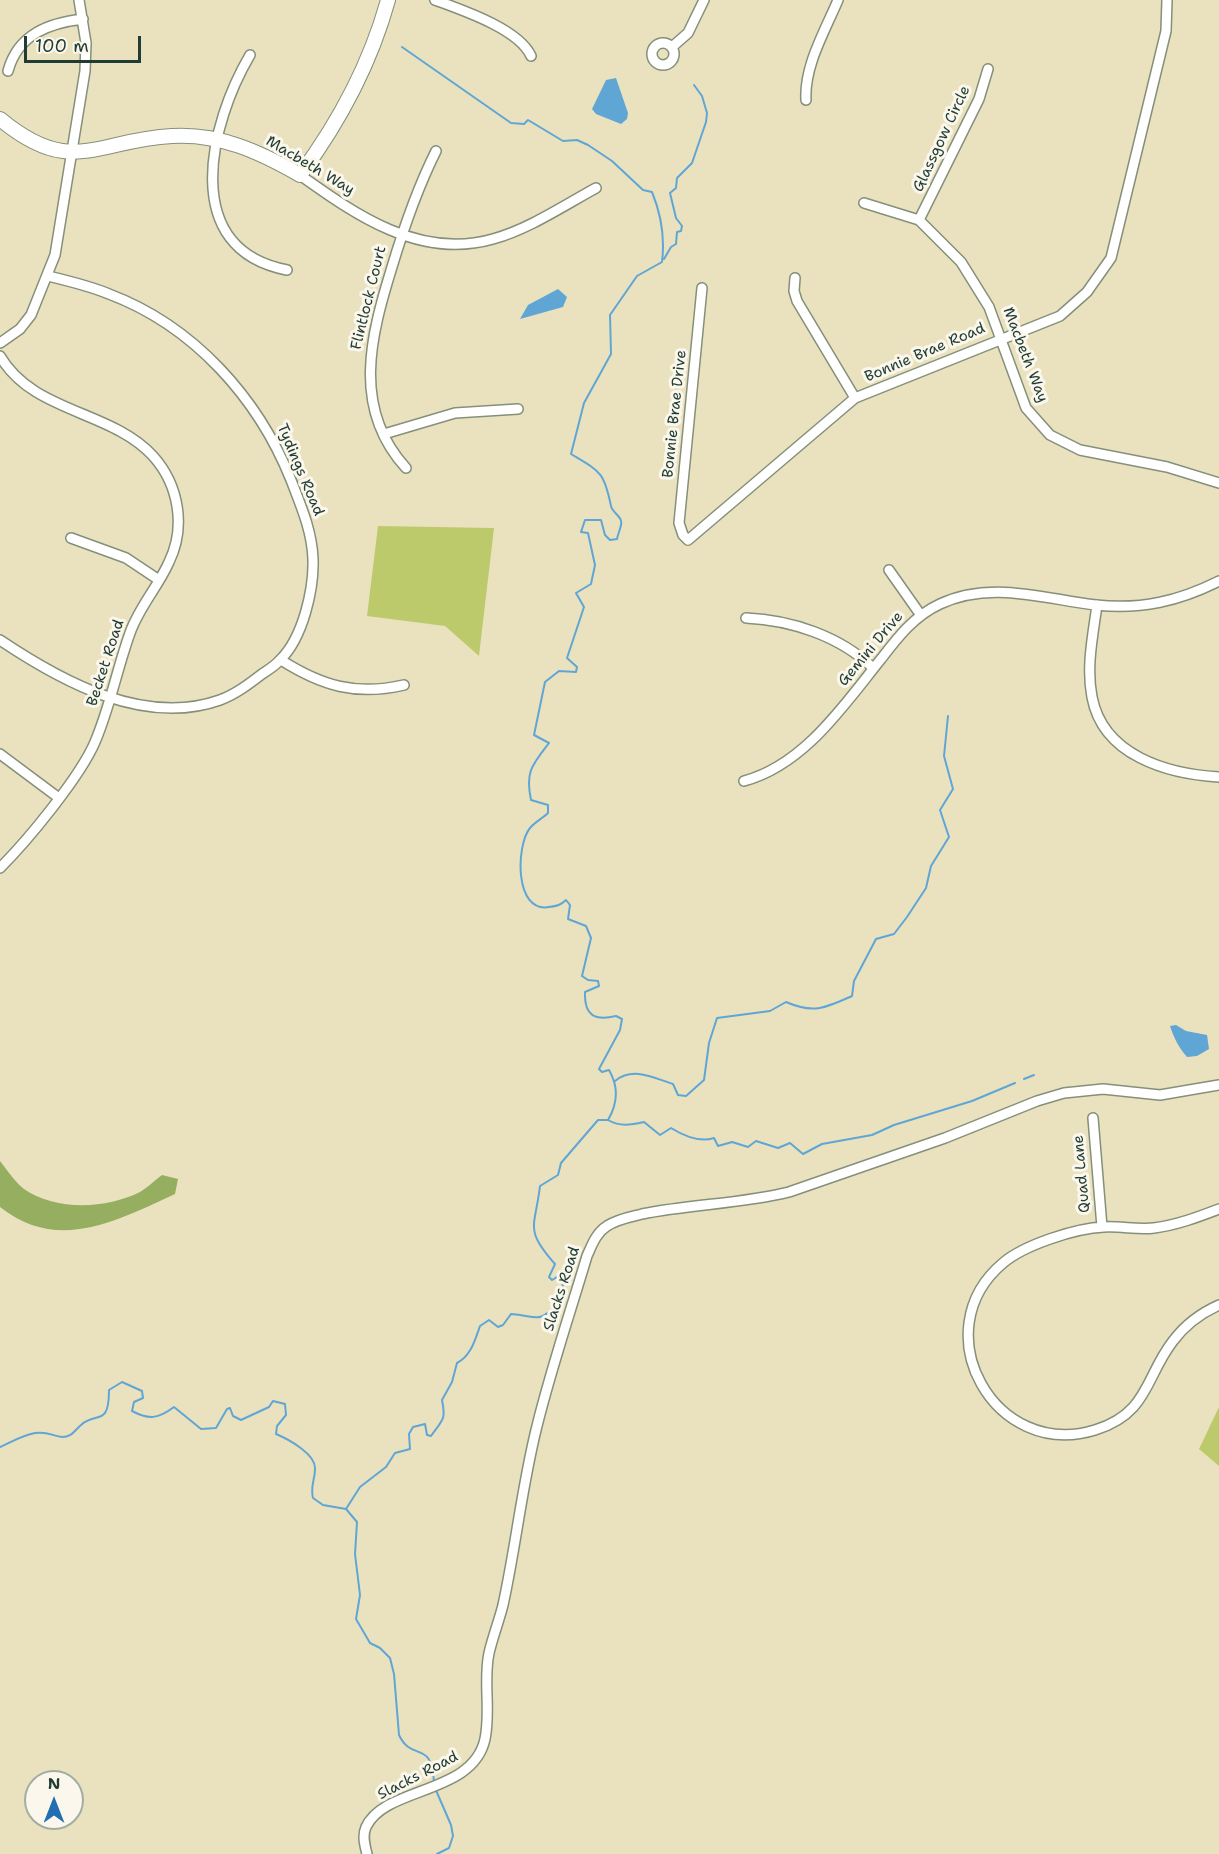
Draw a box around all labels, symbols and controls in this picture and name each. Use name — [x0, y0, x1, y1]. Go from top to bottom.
scale bar — [27, 24, 144, 62]
text: 100 m — [35, 34, 89, 58]
street label: Glassgow Circle — [910, 83, 974, 195]
street label: Macbeth Way — [262, 132, 358, 200]
street label: Flintlock Court — [347, 244, 391, 352]
street label: Macbeth Way — [999, 305, 1051, 405]
street label: Bonnie Brae Road — [862, 319, 988, 387]
street label: Bonnie Brae Drive — [659, 349, 691, 479]
street label: Tydings Road — [273, 421, 327, 519]
street label: Gemini Drive — [835, 608, 907, 690]
street label: Becket Road — [84, 617, 128, 709]
street label: Quad Lane — [1070, 1134, 1094, 1214]
street label: Slacks Road — [540, 1244, 584, 1334]
street label: Slacks Road — [375, 1748, 461, 1804]
north arrow — [24, 1770, 84, 1830]
text: N — [48, 1773, 60, 1794]

